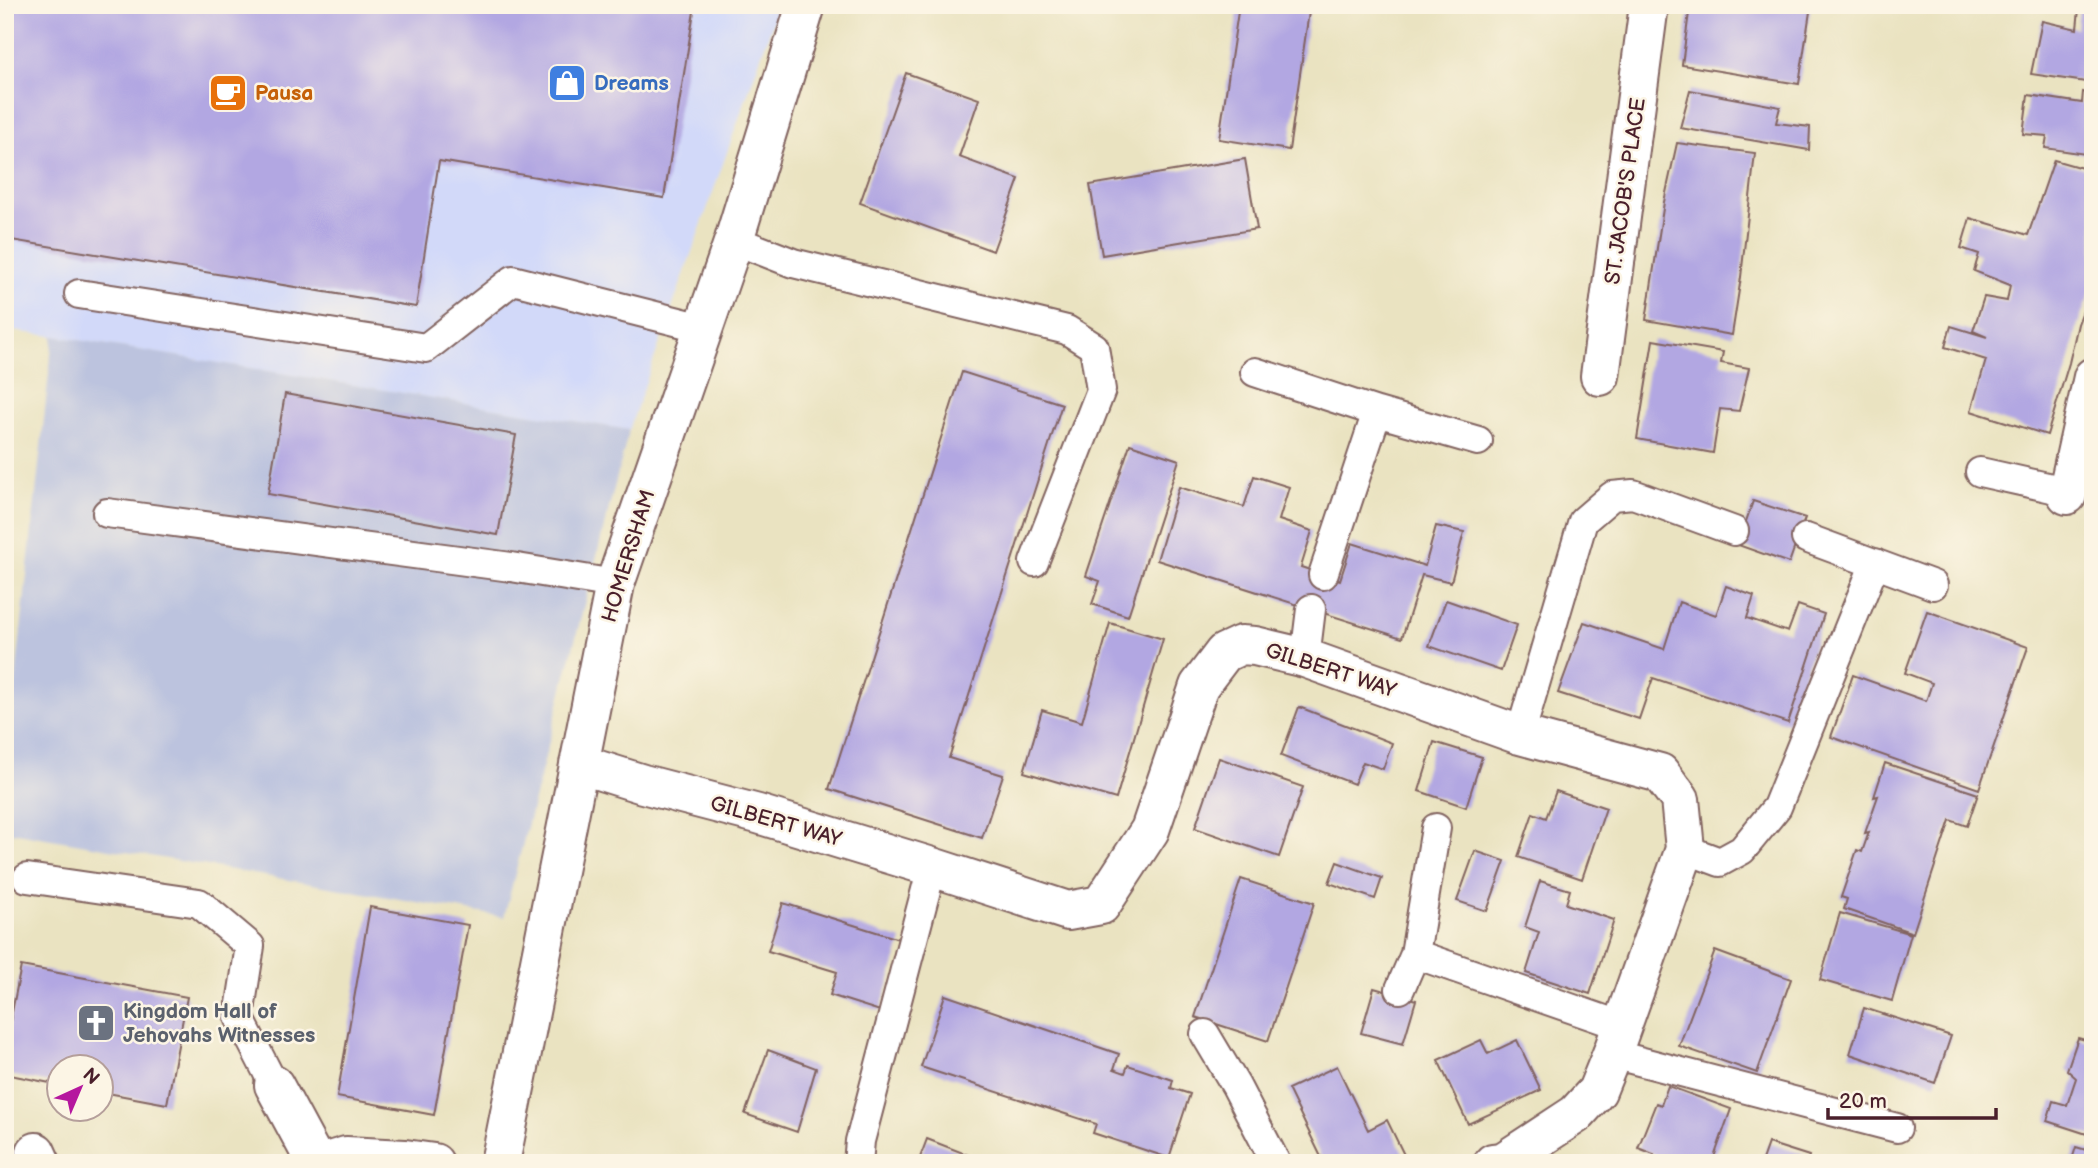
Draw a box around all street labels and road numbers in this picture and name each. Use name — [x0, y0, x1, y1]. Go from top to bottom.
street label: ST. JACOB'S PLACE — [1600, 96, 1651, 286]
street label: HOMERSHAM — [596, 487, 660, 625]
street label: GILBERT WAY — [1263, 638, 1400, 704]
street label: GILBERT WAY — [707, 791, 845, 852]

